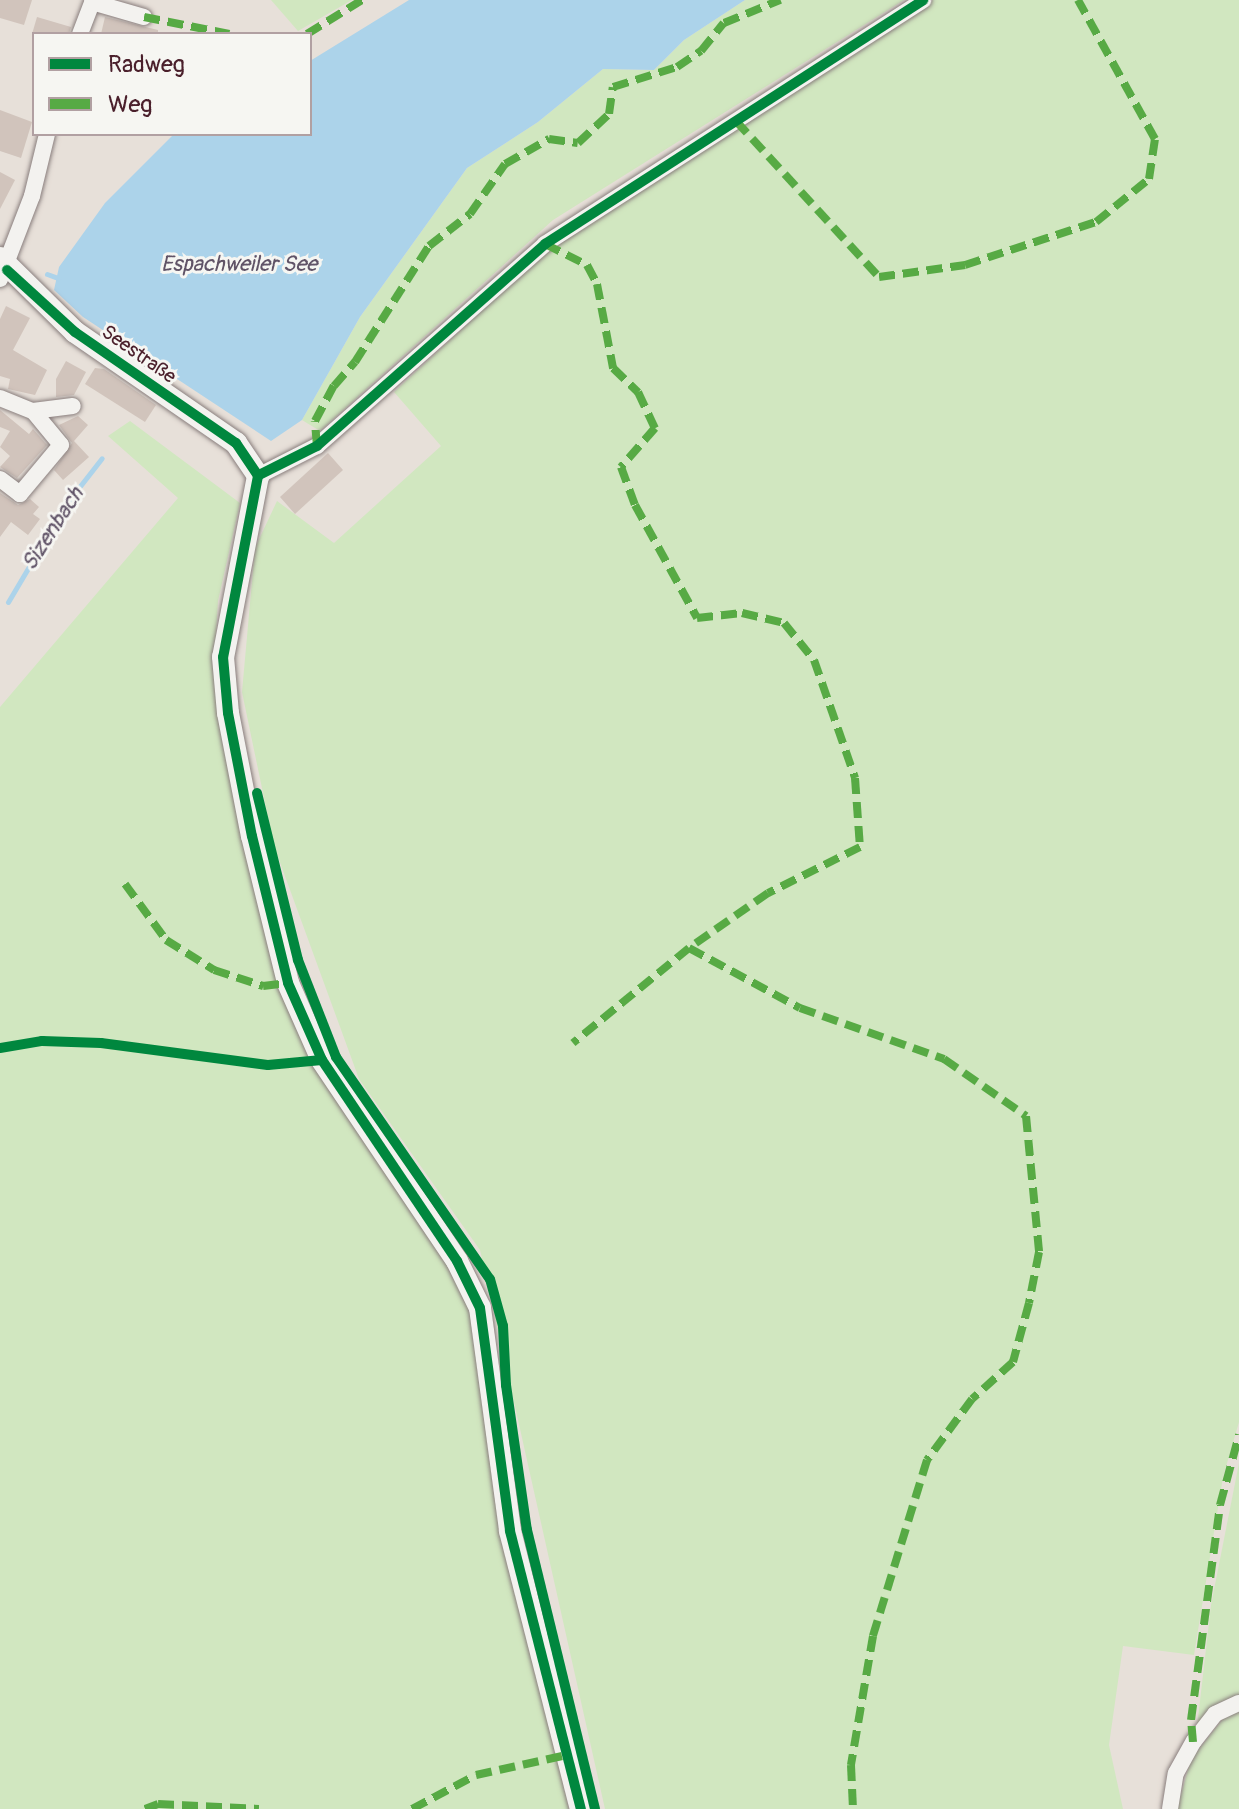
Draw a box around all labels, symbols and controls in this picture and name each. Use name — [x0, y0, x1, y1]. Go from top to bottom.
legend — [32, 32, 312, 136]
text: Radweg — [108, 50, 185, 79]
text: Weg — [108, 90, 152, 119]
water label: Espachweiler See — [161, 252, 317, 278]
street label: Seestraße — [97, 320, 181, 388]
water label: Sizenbach — [16, 483, 90, 575]

